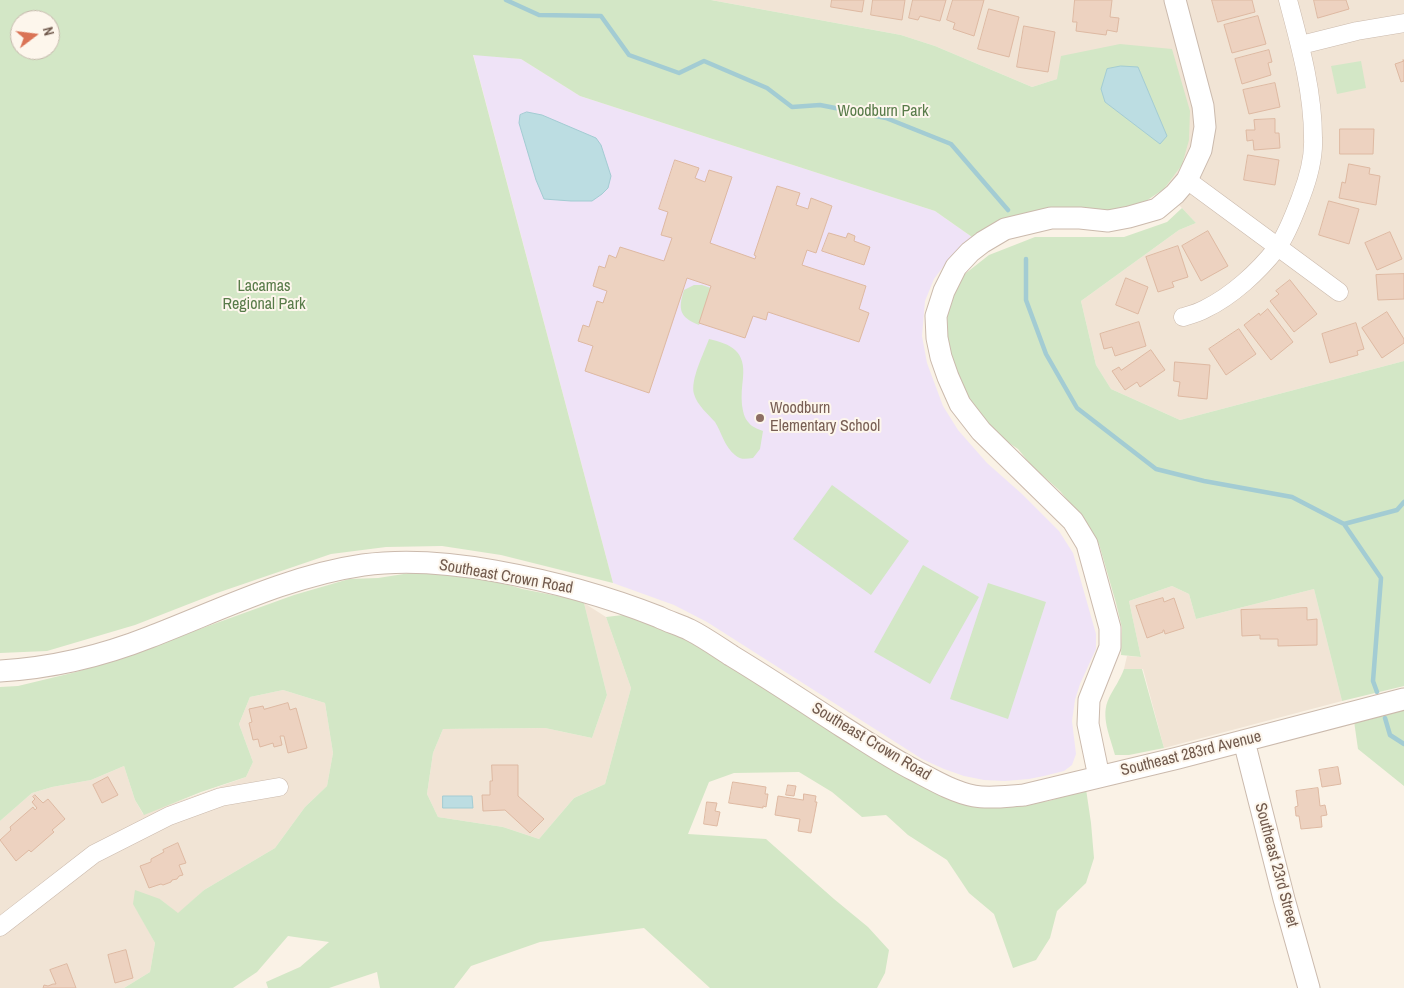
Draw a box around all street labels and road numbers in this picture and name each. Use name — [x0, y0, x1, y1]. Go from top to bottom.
street label: Southeast Crown Road — [438, 556, 574, 598]
street label: Southeast Crown Road — [808, 699, 934, 785]
street label: Southeast 283rd Avenue — [1119, 727, 1263, 781]
street label: Southeast 23rd Street — [1250, 801, 1302, 929]

